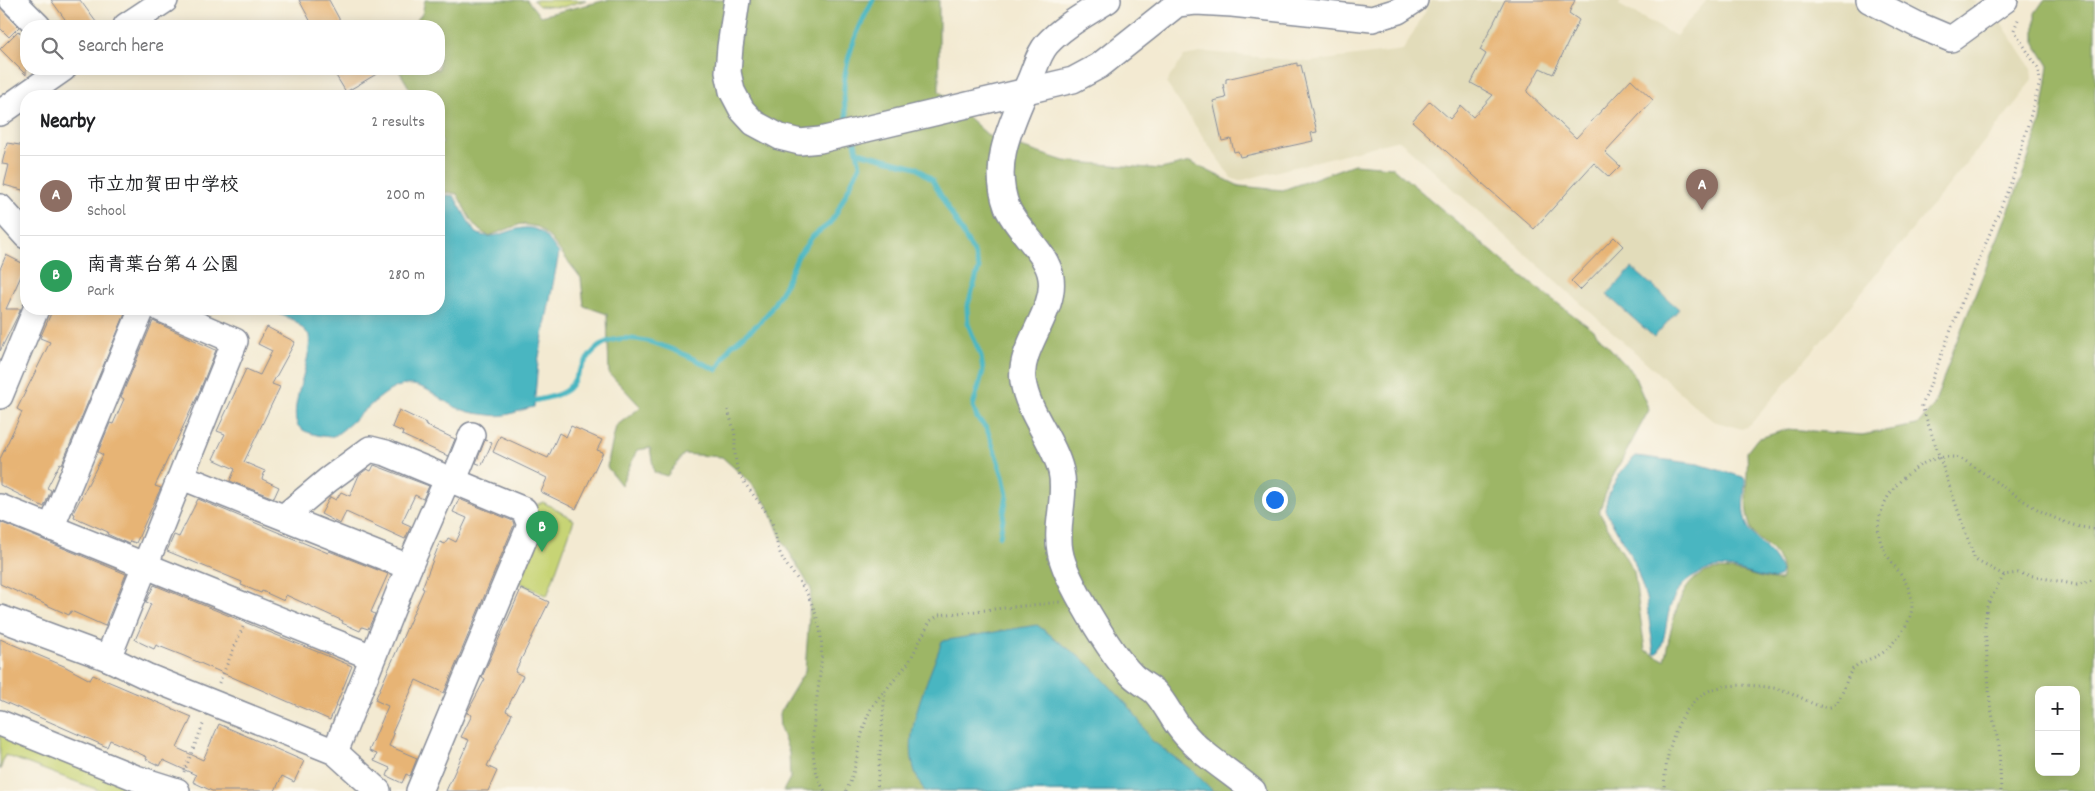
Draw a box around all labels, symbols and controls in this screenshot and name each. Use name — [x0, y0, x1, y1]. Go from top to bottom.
search box — [20, 20, 445, 75]
icon: search — [38, 34, 66, 62]
text: Search here — [78, 34, 164, 61]
text: Nearby — [40, 108, 95, 138]
text: 2 results — [371, 111, 425, 134]
pin: A — [1686, 169, 1718, 210]
text: 市立加賀田中学校 — [87, 173, 239, 200]
text: A — [52, 184, 60, 207]
text: 200 m — [386, 184, 425, 207]
text: School — [87, 200, 126, 223]
text: 南青葉台第４公園 — [87, 253, 239, 280]
text: B — [52, 264, 60, 287]
text: 280 m — [388, 264, 425, 287]
text: Park — [87, 280, 114, 303]
your location — [1262, 487, 1288, 513]
pin: B — [526, 511, 558, 552]
map controls — [2035, 686, 2080, 776]
button: + — [2035, 686, 2080, 731]
button: − — [2035, 731, 2080, 776]

